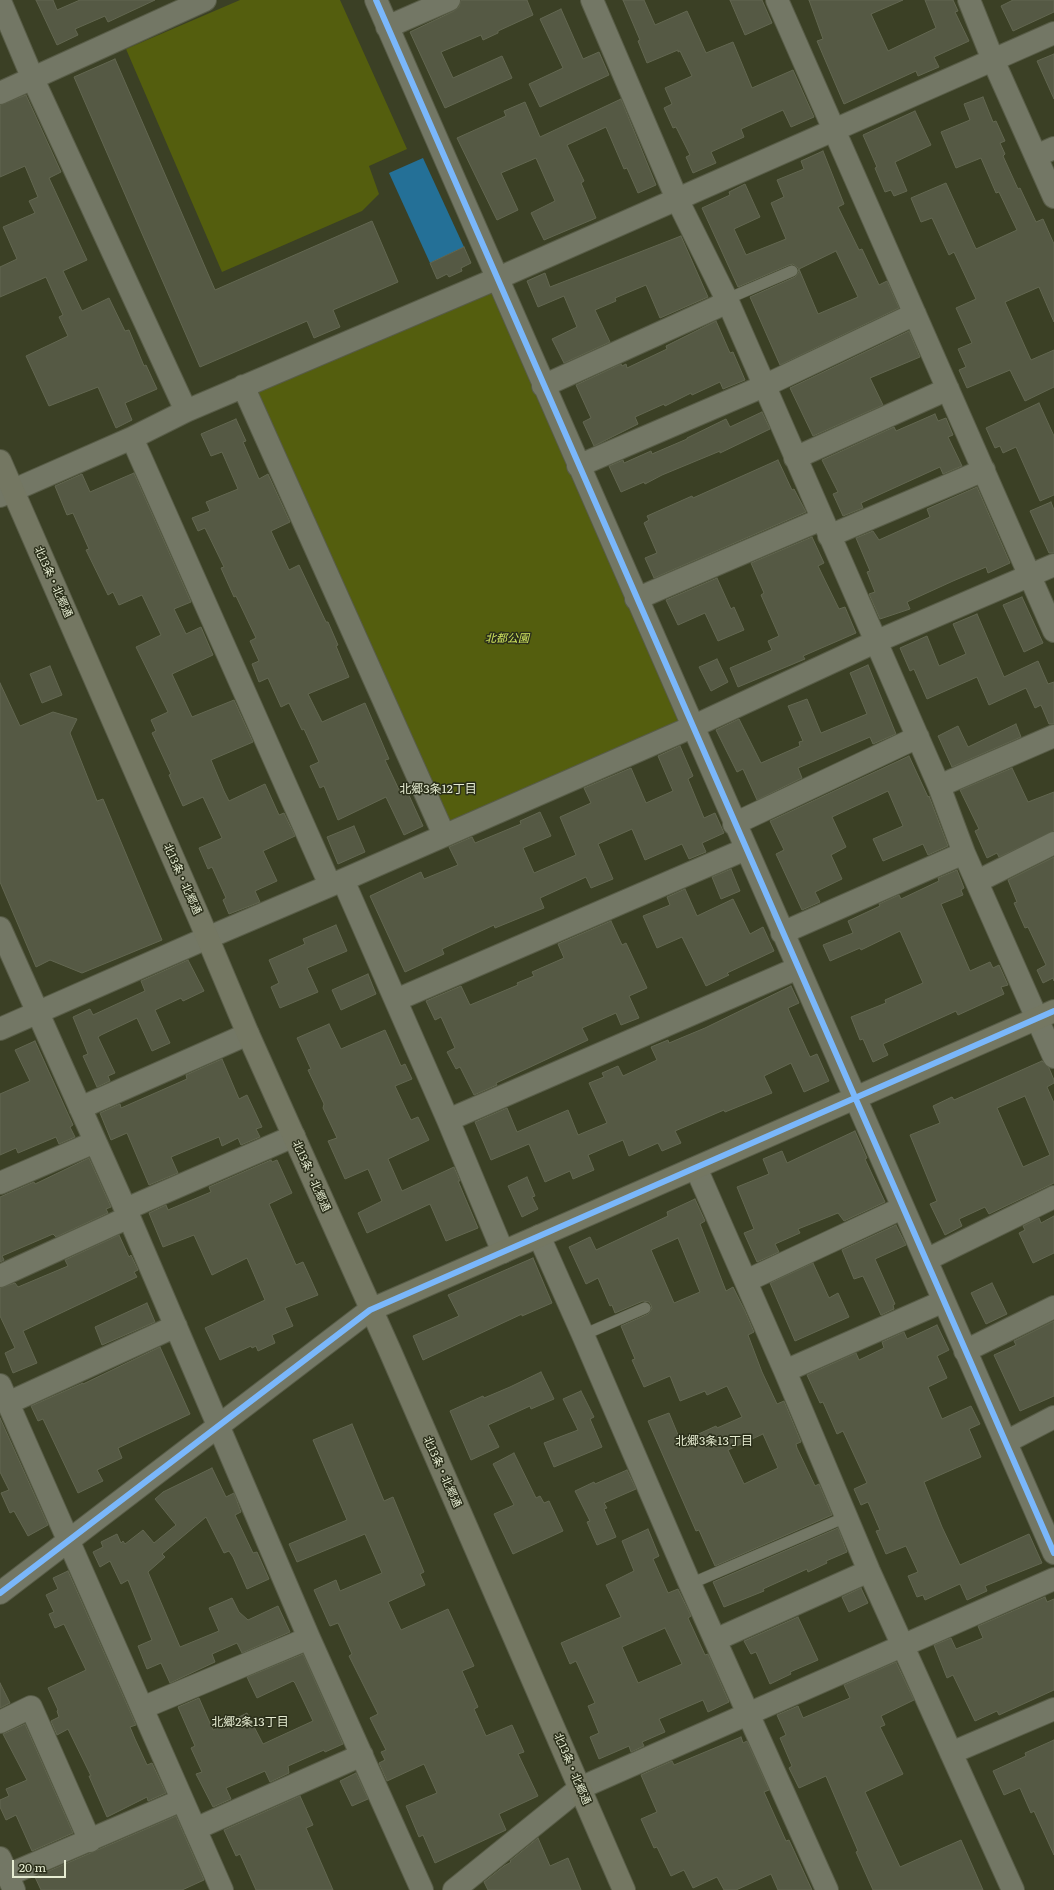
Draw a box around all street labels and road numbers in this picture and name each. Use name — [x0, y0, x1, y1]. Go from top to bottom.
street label: 北13条・北郷通 — [31, 544, 75, 620]
street label: 北13条・北郷通 — [160, 841, 204, 917]
street label: 北13条・北郷通 — [289, 1138, 333, 1214]
street label: 北13条・北郷通 — [420, 1434, 464, 1510]
street label: 北13条・北郷通 — [551, 1731, 593, 1807]

